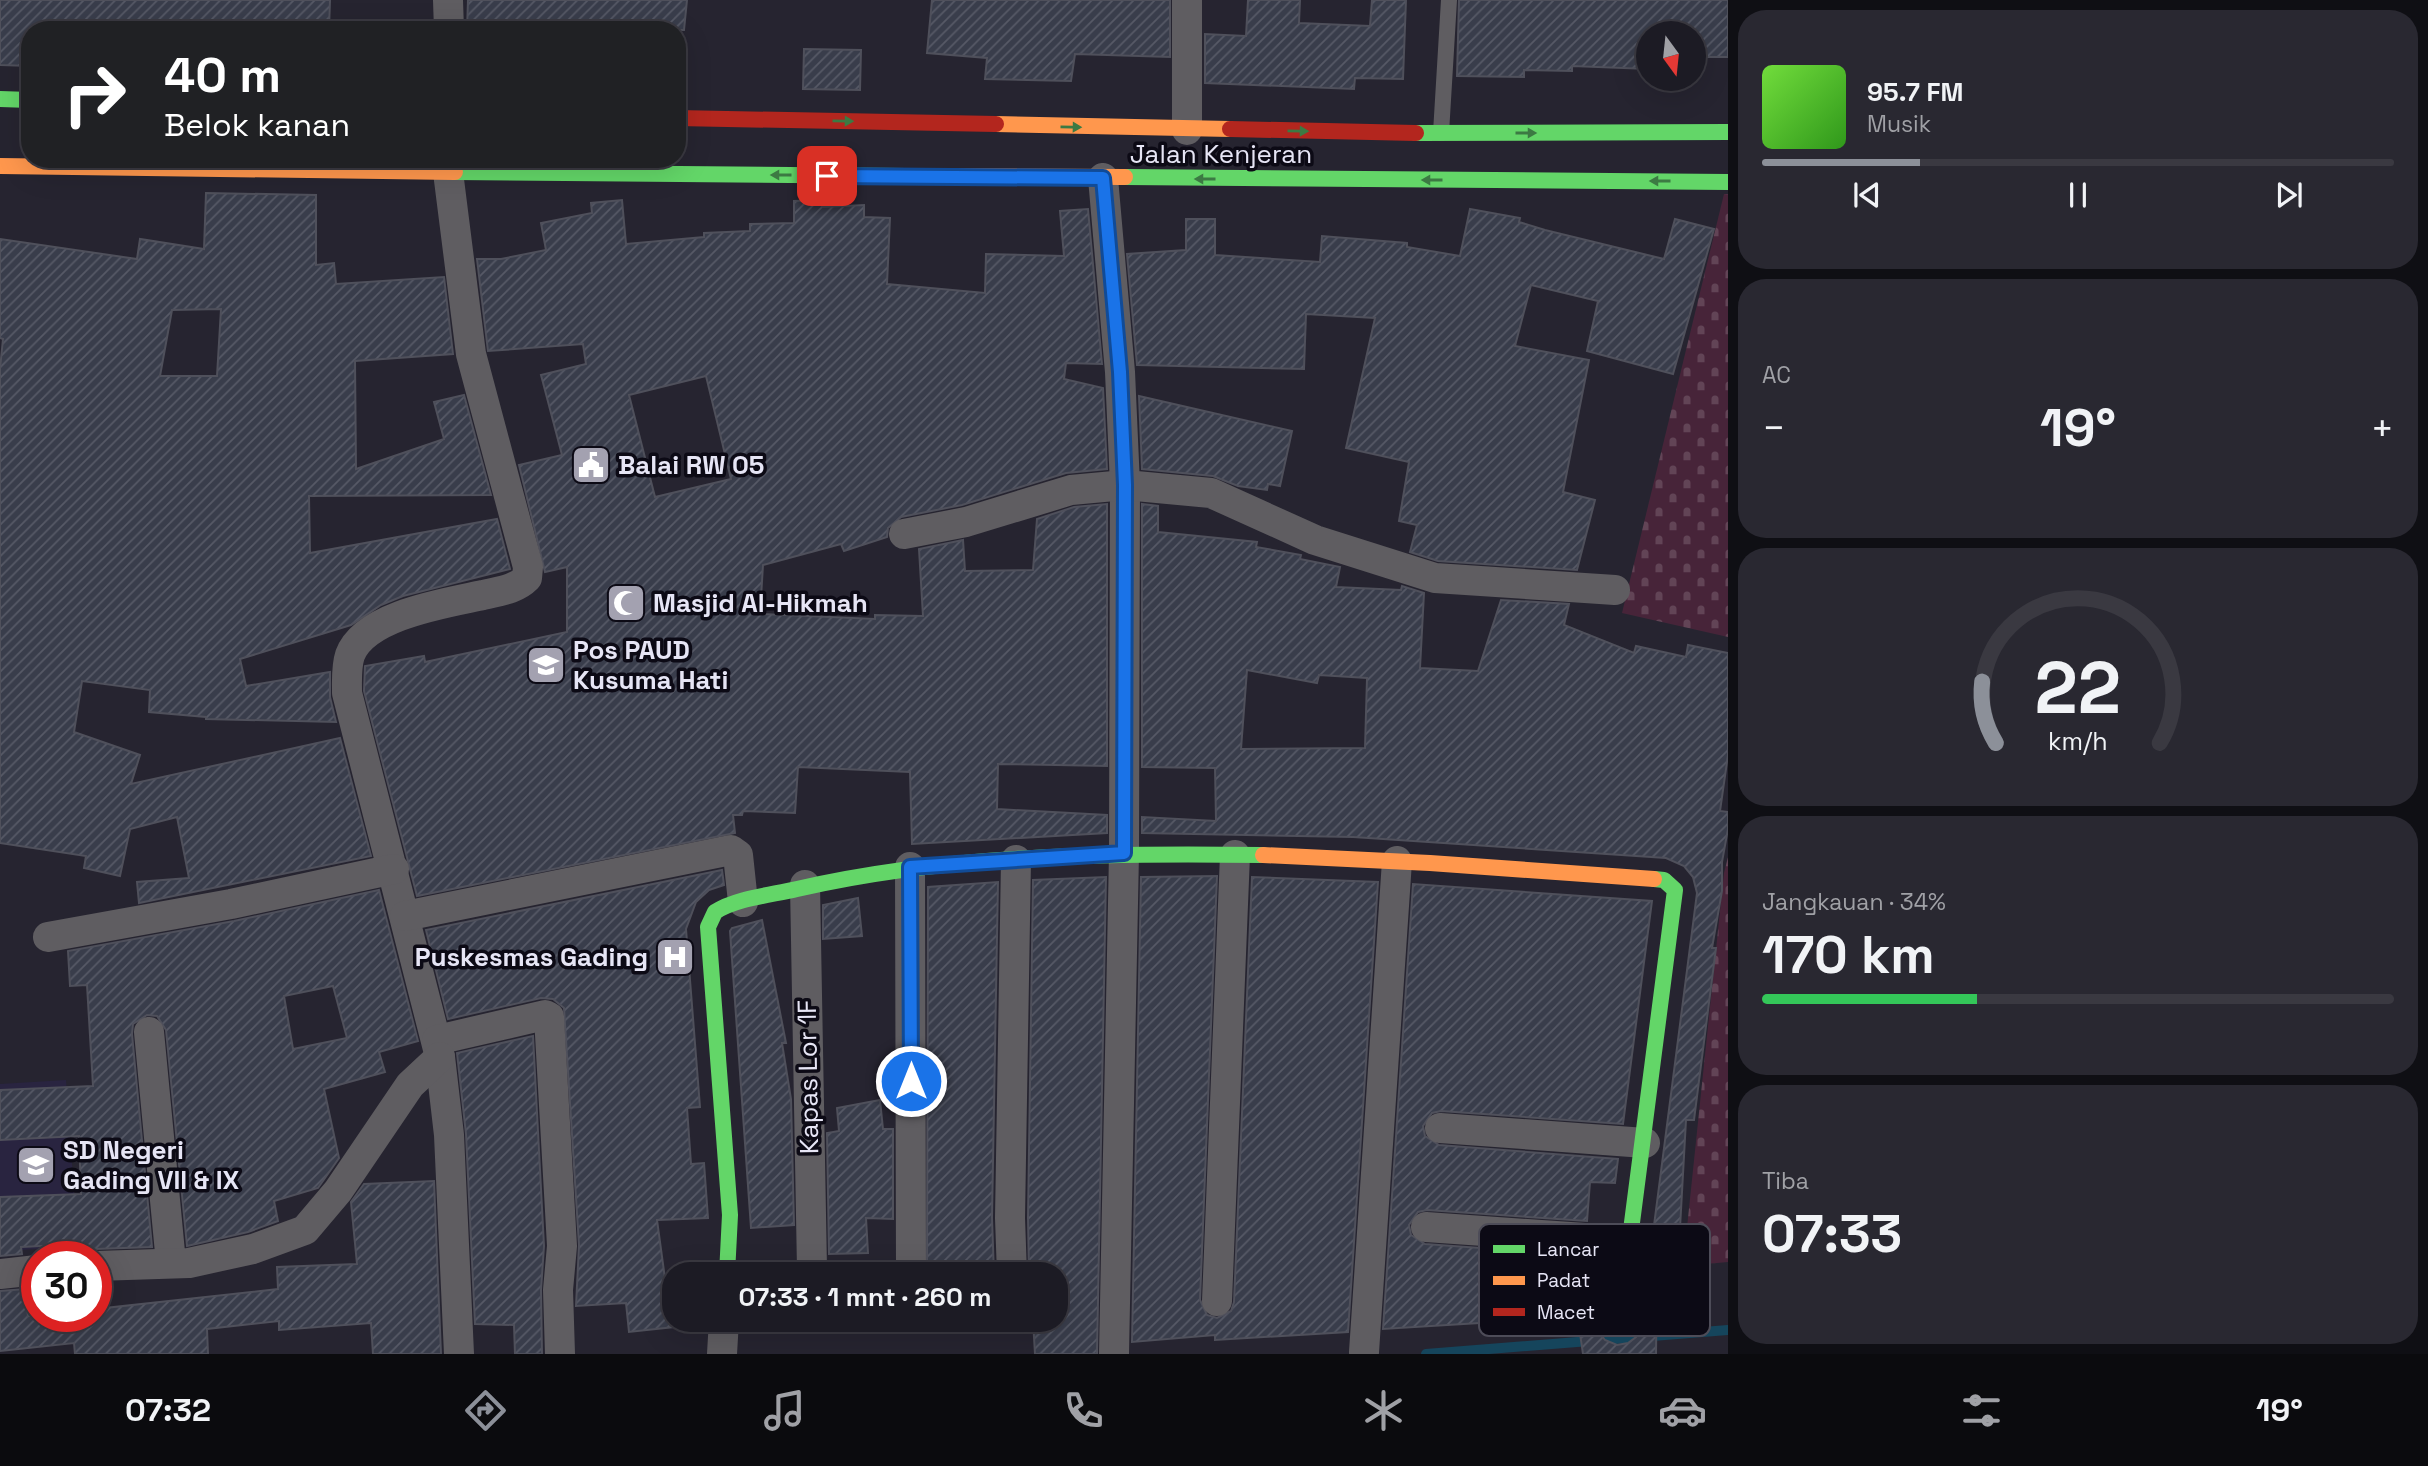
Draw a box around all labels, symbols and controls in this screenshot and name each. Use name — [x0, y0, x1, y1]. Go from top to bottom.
north arrow — [1636, 21, 1706, 91]
map controls — [1636, 21, 1706, 91]
text: 40 m — [164, 44, 281, 106]
icon: right — [49, 49, 140, 140]
text: 95.7 FM — [1867, 75, 1963, 109]
text: Belok kanan — [164, 105, 350, 145]
text: Musik — [1867, 109, 1931, 139]
one-way arrow — [833, 116, 855, 127]
one-way arrow — [1060, 121, 1082, 133]
one-way arrow — [1288, 125, 1310, 137]
one-way arrow — [1515, 127, 1537, 139]
street label: Jalan Kenjeran — [1130, 137, 1312, 171]
pin — [797, 146, 857, 206]
icon: arrive — [808, 157, 846, 195]
one-way arrow — [770, 169, 792, 181]
one-way arrow — [1194, 173, 1216, 185]
one-way arrow — [1421, 174, 1443, 186]
one-way arrow — [1649, 175, 1671, 187]
icon: previous — [1848, 176, 1886, 214]
icon: pause — [2059, 176, 2097, 214]
icon: next — [2270, 176, 2308, 214]
text: AC — [1762, 360, 1791, 390]
text: 19° — [2040, 395, 2116, 461]
text: − — [1762, 404, 1786, 452]
text: + — [2370, 404, 2394, 452]
public building icon: Balai RW 05 — [570, 444, 612, 486]
place label: Balai RW 05 — [618, 448, 764, 482]
mosque icon: Masjid Al-Hikmah — [605, 582, 647, 624]
place label: Masjid Al-Hikmah — [653, 586, 868, 620]
place label: Pos PAUD Kusuma Hati — [573, 633, 728, 697]
text: 22 — [2035, 641, 2121, 734]
school or university icon: Pos PAUD Kusuma Hati — [525, 644, 567, 686]
text: km/h — [2048, 725, 2108, 757]
text: Jangkauan · 34% — [1762, 887, 1946, 917]
text: 170 km — [1762, 922, 1935, 988]
hospital icon: Puskesmas Gading — [654, 936, 696, 978]
place label: Puskesmas Gading — [415, 940, 648, 974]
street label: Kapas Lor 1F — [790, 1000, 826, 1154]
position arrow — [874, 1044, 948, 1118]
place label: SD Negeri Gading VII & IX — [63, 1133, 240, 1197]
school or university icon: SD Negeri Gading VII & IX — [15, 1144, 57, 1186]
text: Tiba — [1762, 1166, 1809, 1196]
text: 07:33 — [1762, 1201, 1902, 1267]
legend — [1479, 1224, 1710, 1336]
text: Lancar — [1537, 1237, 1599, 1262]
speed limit sign: 30 — [21, 1241, 112, 1332]
text: Padat — [1537, 1268, 1590, 1293]
text: 07:33 · 1 mnt · 260 m — [738, 1280, 992, 1314]
text: Macet — [1537, 1300, 1595, 1325]
icon: directions — [461, 1386, 510, 1435]
icon: music — [760, 1386, 809, 1435]
icon: phone — [1059, 1386, 1108, 1435]
icon: climate — [1359, 1386, 1408, 1435]
icon: car — [1658, 1386, 1707, 1435]
icon: filters — [1957, 1386, 2006, 1435]
text: 07:32 — [125, 1390, 211, 1430]
text: 19° — [2256, 1390, 2303, 1430]

